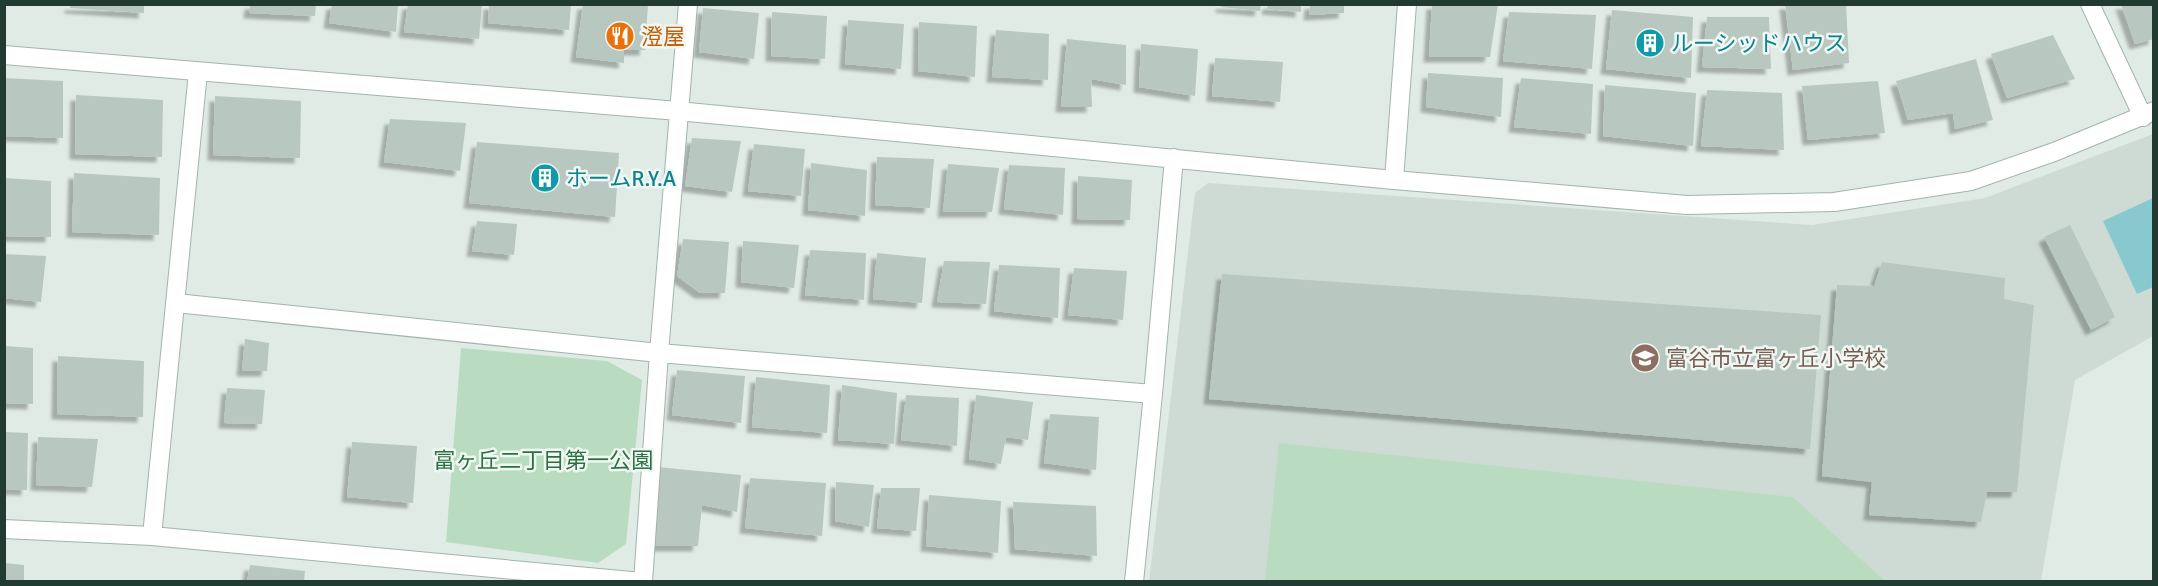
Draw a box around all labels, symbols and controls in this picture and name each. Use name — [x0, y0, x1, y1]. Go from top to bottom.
restaurant icon: 澄屋 — [604, 20, 636, 52]
place label: 澄屋 — [641, 23, 685, 50]
building icon: ルーシッドハウス — [1634, 27, 1666, 59]
place label: ルーシッドハウス — [1671, 30, 1847, 57]
building icon: ホームR.Y.A — [529, 162, 561, 194]
place label: ホームR.Y.A — [566, 165, 677, 192]
school or university icon: 富谷市立富ヶ丘小学校 — [1629, 342, 1661, 374]
place label: 富谷市立富ヶ丘小学校 — [1666, 345, 1886, 372]
park label: 富ヶ丘二丁目第一公園 — [433, 447, 653, 474]

